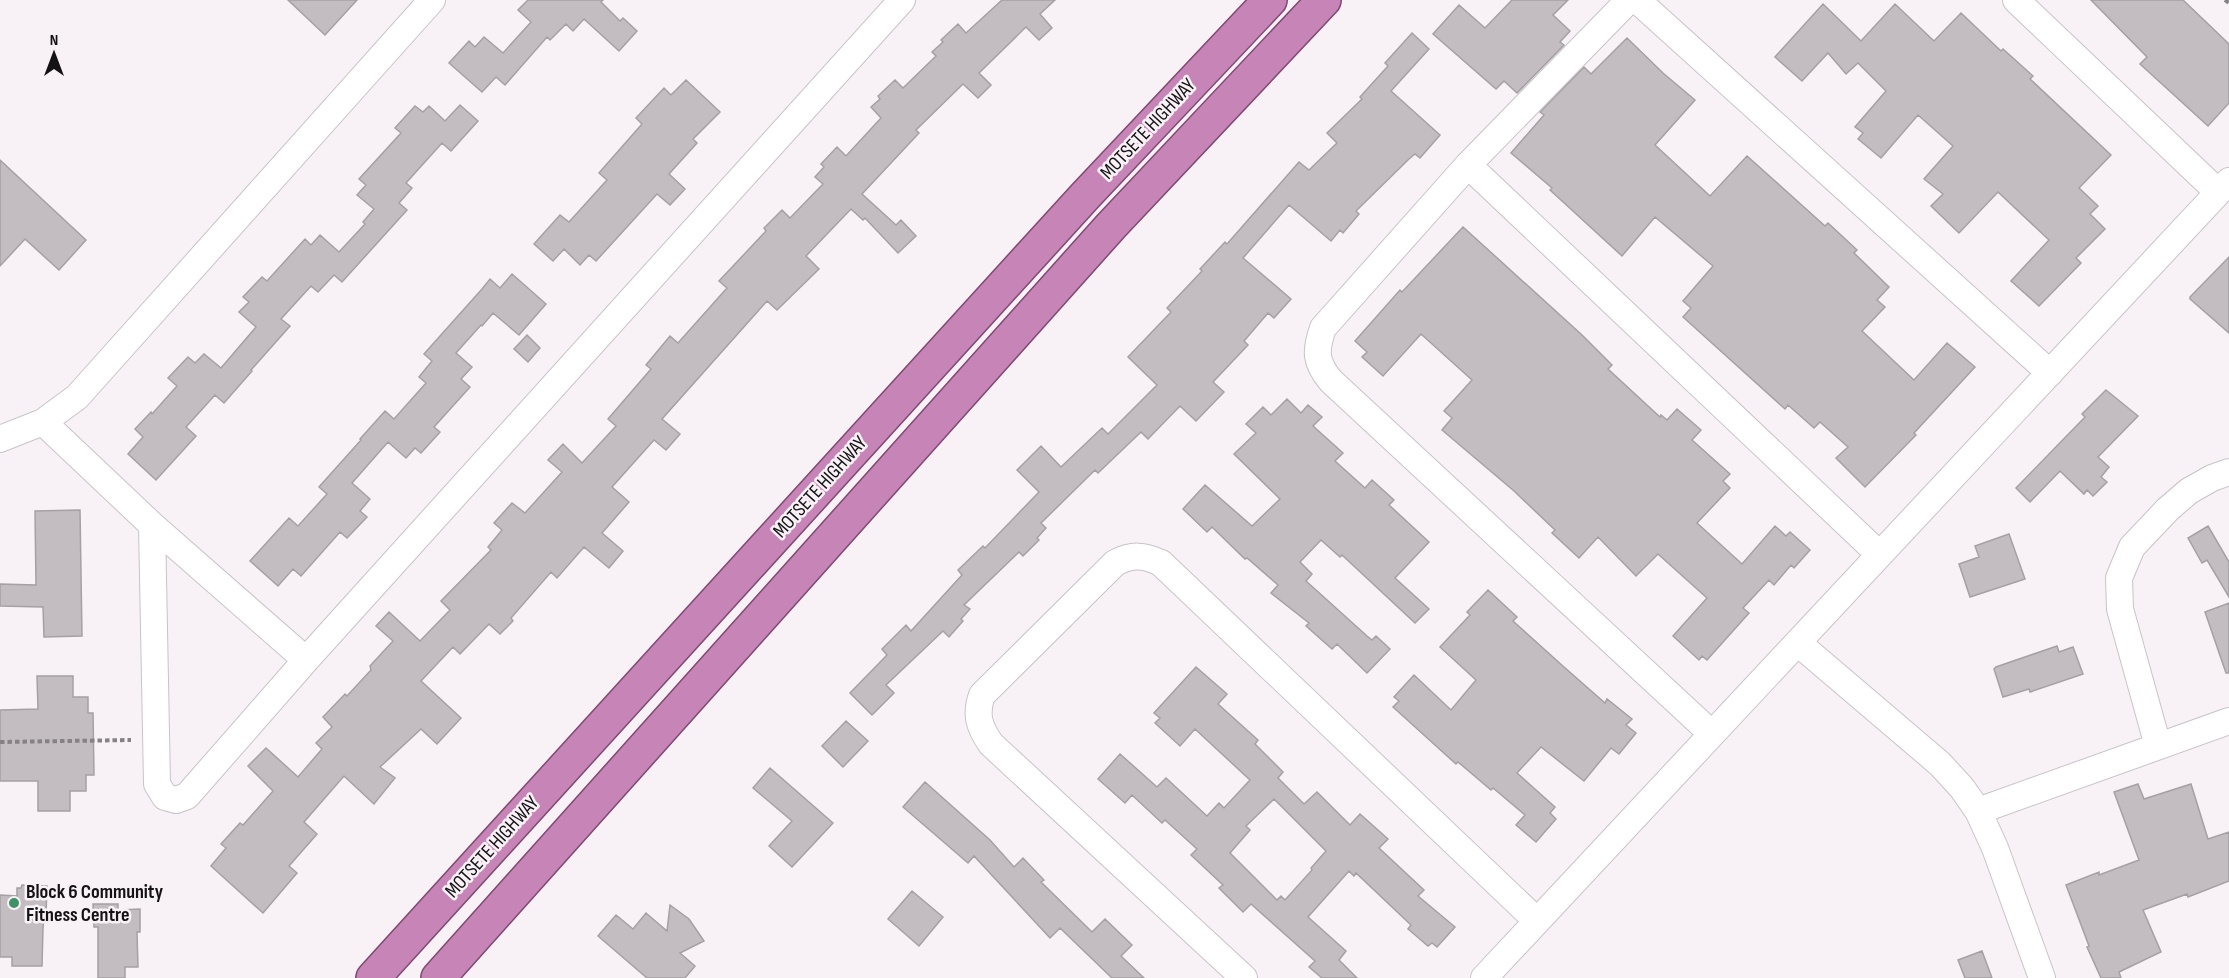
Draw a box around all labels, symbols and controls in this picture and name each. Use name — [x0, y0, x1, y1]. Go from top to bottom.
north arrow — [24, 24, 84, 84]
text: N — [50, 31, 58, 50]
street label: MOTSETE HIGHWAY — [1095, 73, 1201, 184]
street label: MOTSETE HIGHWAY — [768, 431, 872, 543]
street label: MOTSETE HIGHWAY — [440, 791, 544, 903]
place label: Block 6 Community Fitness Centre — [26, 880, 164, 927]
marker: Block 6 Community Fitness Centre — [7, 896, 21, 910]

